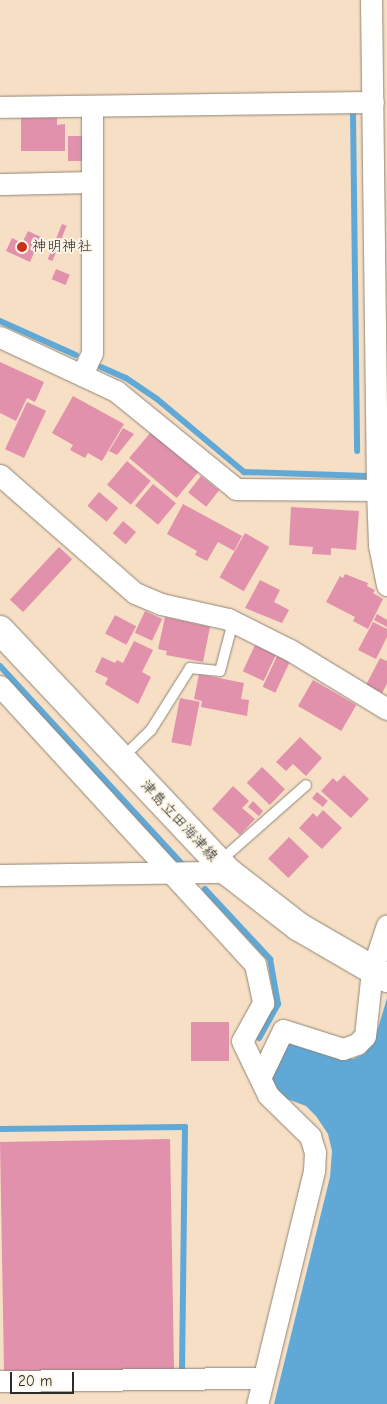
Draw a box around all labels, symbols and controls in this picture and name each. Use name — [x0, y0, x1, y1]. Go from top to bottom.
place label: 神明神社 — [32, 238, 92, 256]
marker: 神明神社 — [16, 241, 28, 253]
street label: 津島立田海津線 — [137, 776, 221, 866]
scale bar — [12, 1362, 76, 1394]
text: 20 m — [18, 1372, 52, 1390]

